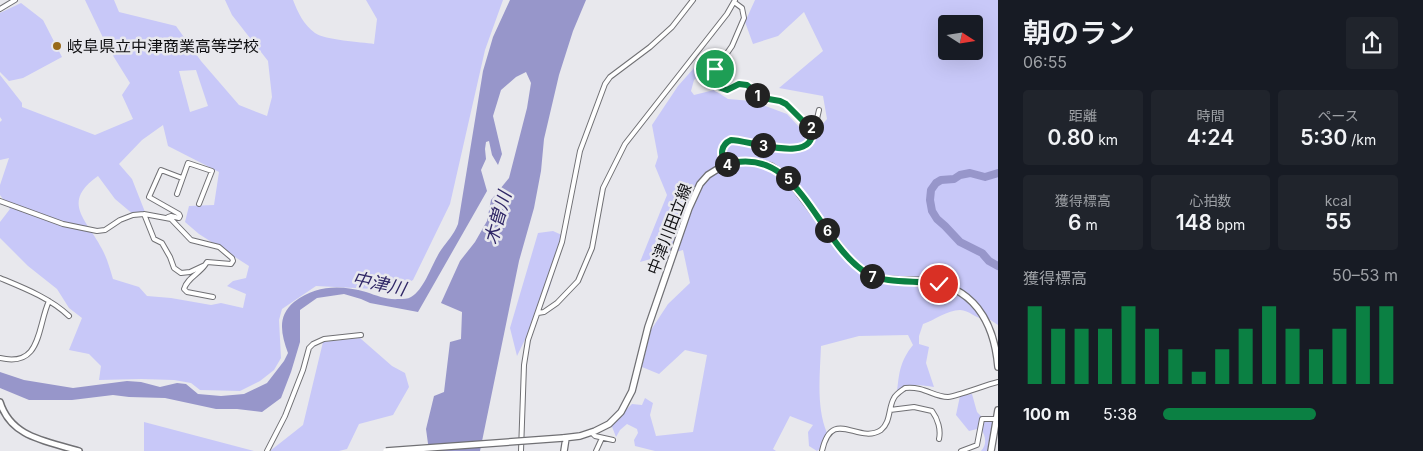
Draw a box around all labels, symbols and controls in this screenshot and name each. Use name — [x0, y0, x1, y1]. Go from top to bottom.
north arrow — [938, 15, 982, 60]
map controls — [938, 15, 983, 60]
text: 朝のラン — [1023, 16, 1135, 50]
button: share — [1346, 17, 1398, 69]
place label: 岐阜県立中津商業高等学校 — [67, 36, 259, 56]
marker: 岐阜県立中津商業高等学校 — [51, 40, 63, 52]
pin — [694, 48, 736, 90]
text: 06:55 — [1023, 52, 1067, 72]
icon: arrive — [701, 55, 729, 83]
pin: 1 — [744, 82, 770, 108]
text: 1 — [754, 87, 761, 104]
text: 距離 — [1069, 107, 1097, 124]
text: 時間 — [1196, 107, 1224, 124]
text: ペース — [1318, 107, 1359, 124]
pin: 2 — [798, 114, 824, 140]
text: 2 — [807, 119, 816, 136]
text: 0.80 — [1048, 125, 1094, 150]
text: 4:24 — [1187, 125, 1234, 150]
text: 5:30 — [1300, 125, 1347, 150]
text: km — [1094, 131, 1118, 148]
text: /km — [1347, 131, 1376, 148]
pin: 3 — [750, 132, 776, 158]
text: 3 — [759, 137, 768, 154]
pin: 4 — [714, 152, 740, 176]
text: 4 — [723, 156, 732, 173]
pin: 5 — [776, 166, 800, 190]
text: 5 — [784, 170, 793, 187]
street label: 中津川田立線 — [642, 181, 696, 277]
water label: 木曽川 — [480, 187, 516, 247]
text: 獲得標高 — [1055, 192, 1111, 209]
text: 心拍数 — [1189, 192, 1231, 209]
text: kcal — [1325, 192, 1352, 209]
text: 55 — [1325, 209, 1351, 234]
text: 6 — [1068, 210, 1081, 235]
text: 148 — [1176, 210, 1212, 235]
text: m — [1081, 216, 1098, 233]
text: bpm — [1212, 216, 1245, 233]
pin: 6 — [814, 218, 840, 242]
text: 6 — [823, 222, 832, 239]
pin — [918, 263, 960, 305]
pin: 7 — [860, 264, 884, 288]
text: 50–53 m — [1332, 265, 1398, 285]
water label: 中津川 — [351, 268, 410, 300]
text: 7 — [868, 268, 877, 285]
text: 獲得標高 — [1023, 268, 1087, 288]
icon: check — [925, 270, 953, 298]
text: 100 m — [1023, 404, 1070, 424]
text: 5:38 — [1103, 404, 1137, 424]

